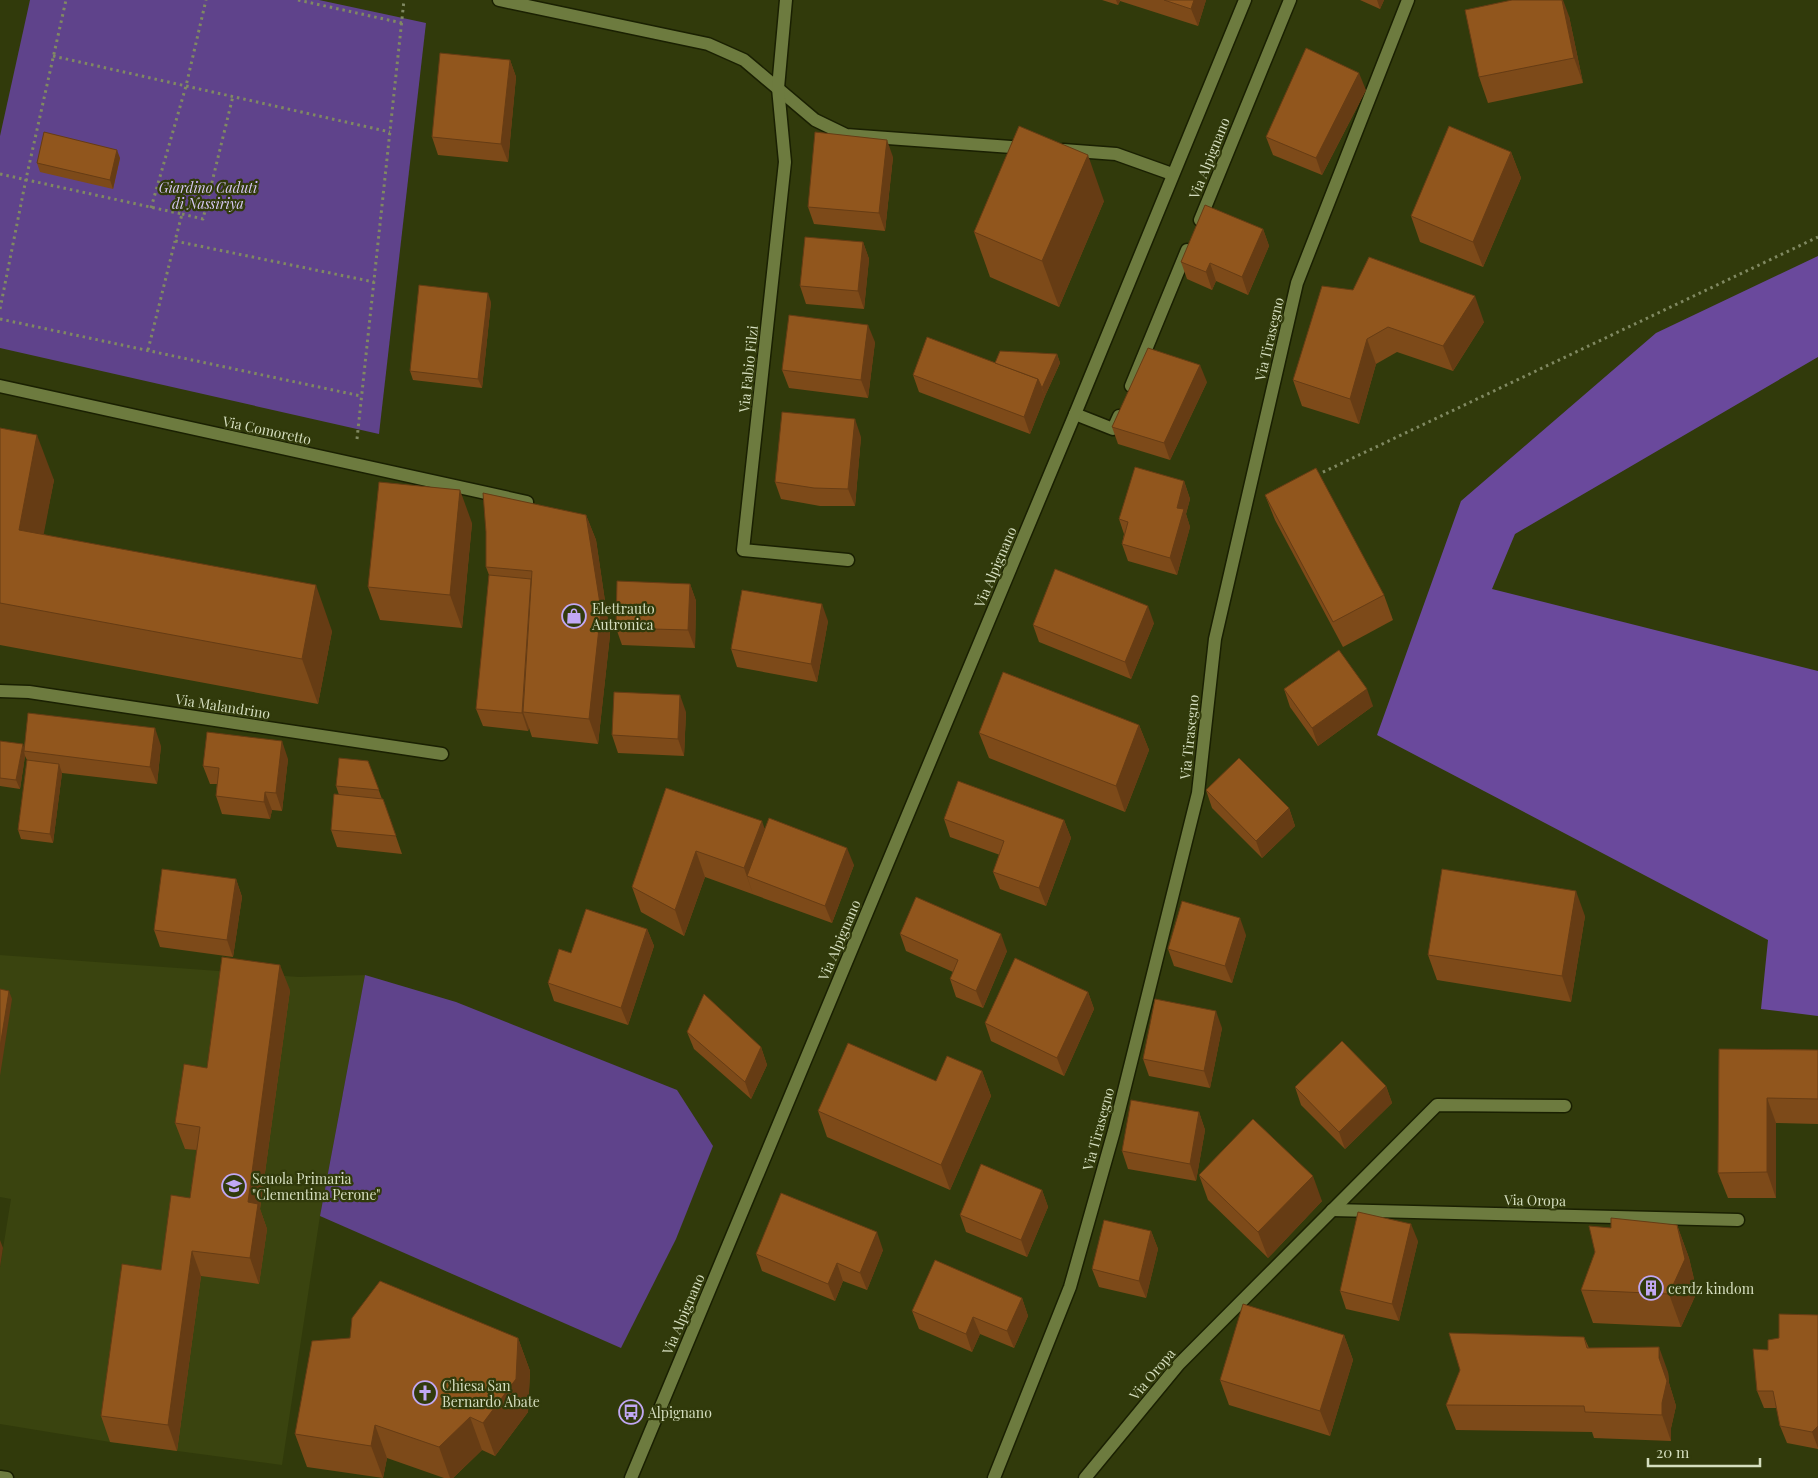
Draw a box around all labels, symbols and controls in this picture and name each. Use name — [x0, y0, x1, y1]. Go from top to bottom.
street label: Via Alpignano — [1184, 114, 1234, 202]
park label: Giardino Caduti di Nassiriya — [159, 178, 258, 213]
street label: Via Tirasegno — [1250, 295, 1288, 384]
street label: Via Fabio Filzi — [734, 324, 762, 415]
street label: Via Comoretto — [220, 411, 313, 449]
street label: Via Alpignano — [969, 523, 1021, 611]
place label: Elettrauto Autronica — [591, 599, 655, 634]
shop icon: Elettrauto Autronica — [561, 603, 587, 629]
street label: Via Malandrino — [173, 689, 272, 723]
street label: Via Tirasegno — [1175, 693, 1203, 781]
street label: Via Alpignano — [813, 896, 865, 984]
street label: Via Tirasegno — [1078, 1085, 1118, 1174]
place label: Scuola Primaria "Clementina Perone" — [252, 1169, 381, 1204]
school or university icon: Scuola Primaria "Clementina Perone" — [221, 1173, 247, 1199]
street label: Via Oropa — [1503, 1190, 1566, 1210]
street label: Via Alpignano — [657, 1270, 709, 1358]
building icon: cerdz kindom — [1638, 1275, 1664, 1301]
place label: cerdz kindom — [1668, 1279, 1755, 1298]
street label: Via Oropa — [1124, 1344, 1179, 1405]
place label: Chiesa San Bernardo Abate — [442, 1376, 540, 1411]
church icon: Chiesa San Bernardo Abate — [412, 1380, 438, 1406]
bus stop icon: Alpignano — [618, 1399, 644, 1425]
place label: Alpignano — [647, 1403, 712, 1422]
scale bar — [1648, 1436, 1760, 1468]
text: 20 m — [1656, 1442, 1690, 1462]

